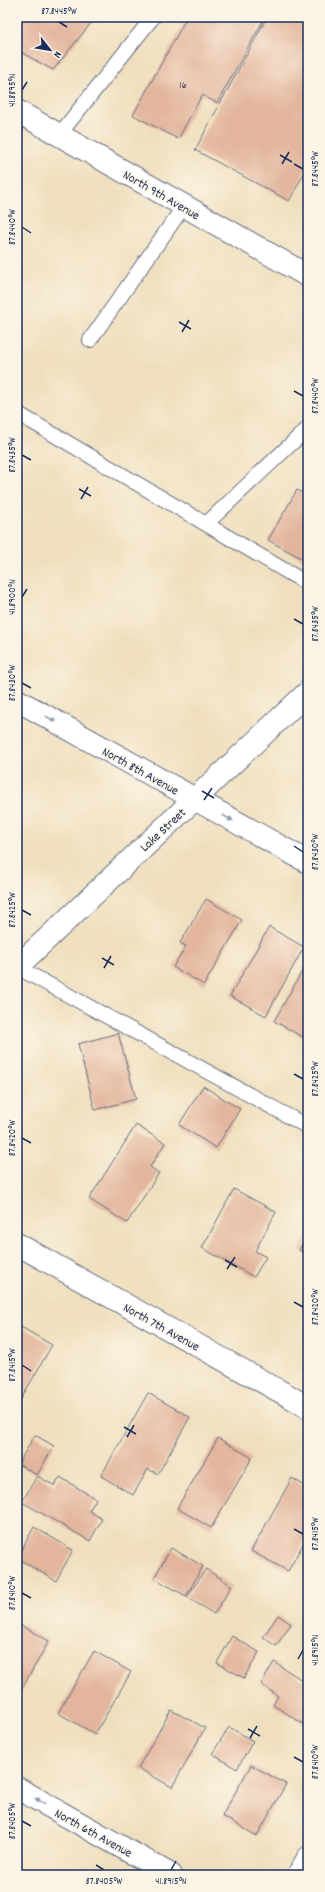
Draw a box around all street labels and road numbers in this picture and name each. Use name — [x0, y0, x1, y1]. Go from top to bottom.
street label: North 9th Avenue — [119, 166, 203, 226]
street label: North 8th Avenue — [98, 743, 182, 801]
street label: Lake Street — [136, 804, 191, 857]
street label: North 7th Avenue — [119, 1299, 203, 1357]
street label: North 6th Avenue — [50, 1805, 135, 1864]

